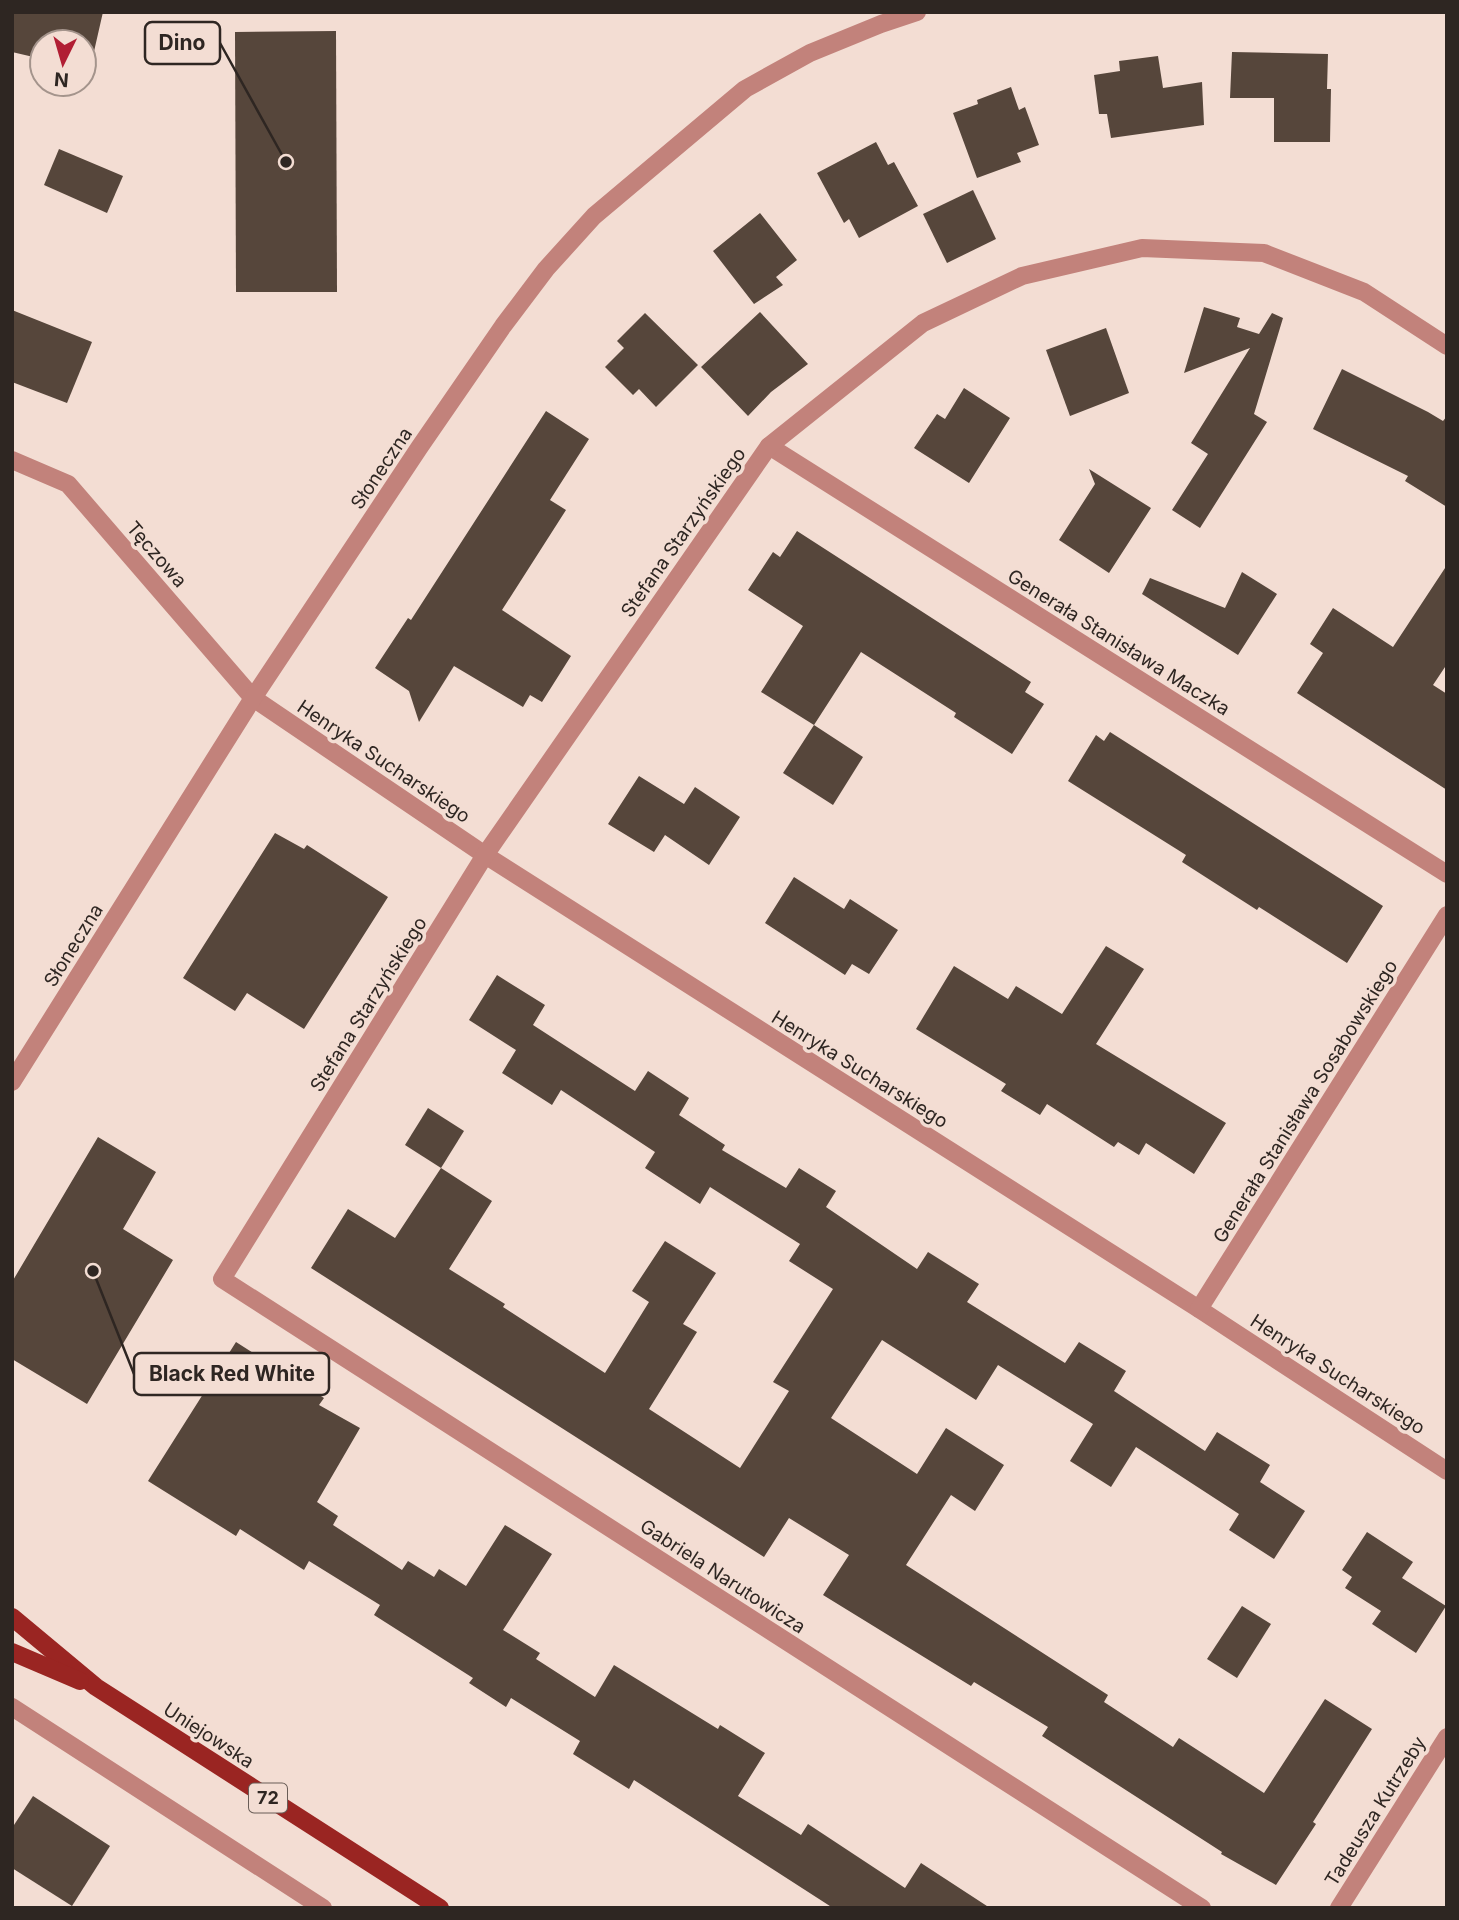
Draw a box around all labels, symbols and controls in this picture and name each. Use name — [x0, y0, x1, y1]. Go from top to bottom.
callout: Dino — [145, 22, 220, 64]
north arrow — [28, 28, 98, 98]
text: Dino — [159, 30, 206, 55]
text: N — [53, 67, 70, 92]
street label: Słoneczna — [346, 423, 417, 513]
street label: Stefana Starzyńskiego — [616, 443, 751, 622]
street label: Tęczowa — [122, 517, 192, 592]
street label: Generała Stanisława Maczka — [1003, 564, 1234, 720]
street label: Henryka Sucharskiego — [293, 695, 475, 828]
street label: Słoneczna — [39, 900, 108, 991]
street label: Stefana Starzyńskiego — [305, 913, 432, 1096]
street label: Generała Stanisława Sosabowskiego — [1208, 955, 1402, 1247]
street label: Henryka Sucharskiego — [767, 1006, 952, 1133]
street label: Henryka Sucharskiego — [1246, 1309, 1429, 1440]
callout: Black Red White — [134, 1353, 329, 1395]
text: Black Red White — [149, 1361, 315, 1386]
street label: Gabriela Narutowicza — [636, 1514, 810, 1639]
street label: Uniejowska — [159, 1698, 258, 1773]
street label: Tadeusza Kutrzeby — [1320, 1732, 1431, 1890]
road number: 72 — [249, 1783, 287, 1812]

